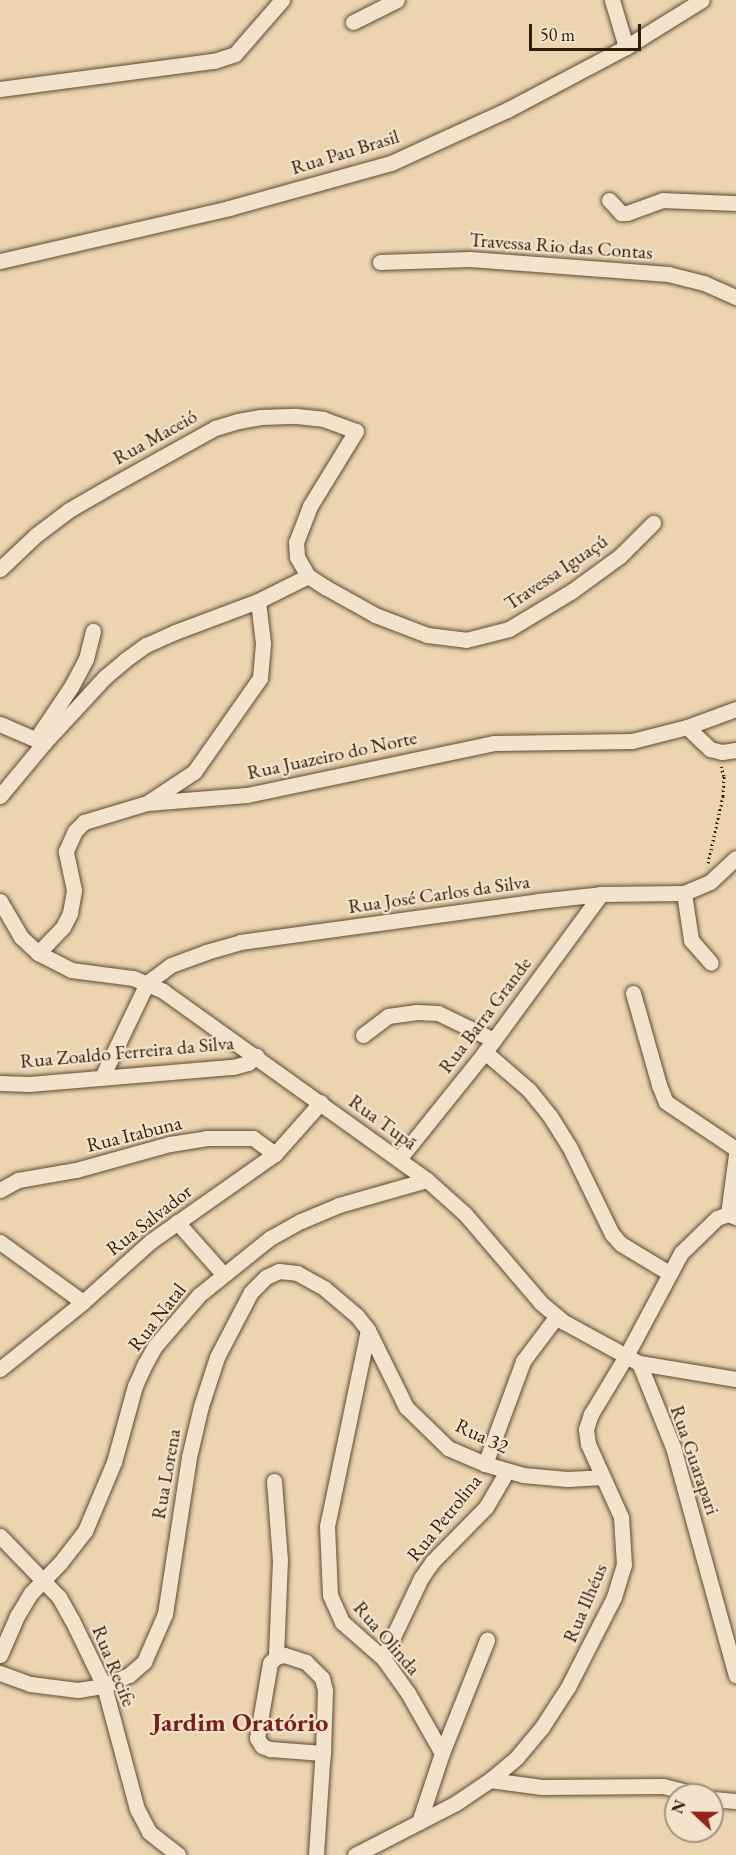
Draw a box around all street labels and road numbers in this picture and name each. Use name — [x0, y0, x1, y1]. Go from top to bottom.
street label: Rua Pau Brasil — [288, 124, 402, 180]
street label: Travessa Rio das Contas — [469, 228, 653, 264]
street label: Rua Maceió — [109, 404, 201, 470]
street label: Travessa Iguaçú — [500, 529, 612, 615]
street label: Rua Juazeiro do Norte — [245, 725, 419, 785]
street label: Rua José Carlos da Silva — [347, 869, 531, 919]
street label: Rua Barra Grande — [433, 952, 537, 1078]
street label: Rua Zoaldo Ferreira da Silva — [19, 1031, 235, 1073]
street label: Rua Tupã — [344, 1089, 422, 1155]
street label: Rua Itabuna — [84, 1111, 184, 1157]
street label: Rua Salvador — [101, 1179, 197, 1261]
street label: Rua Natal — [123, 1278, 191, 1356]
street label: Rua Guarapari — [665, 1402, 725, 1518]
street label: Rua 32 — [452, 1413, 512, 1459]
street label: Rua Lorena — [146, 1427, 186, 1521]
street label: Rua Petrolina — [402, 1469, 486, 1567]
street label: Rua Ilhéus — [558, 1560, 612, 1646]
street label: Rua Olinda — [348, 1596, 426, 1680]
street label: Rua Recife — [87, 1622, 141, 1710]

